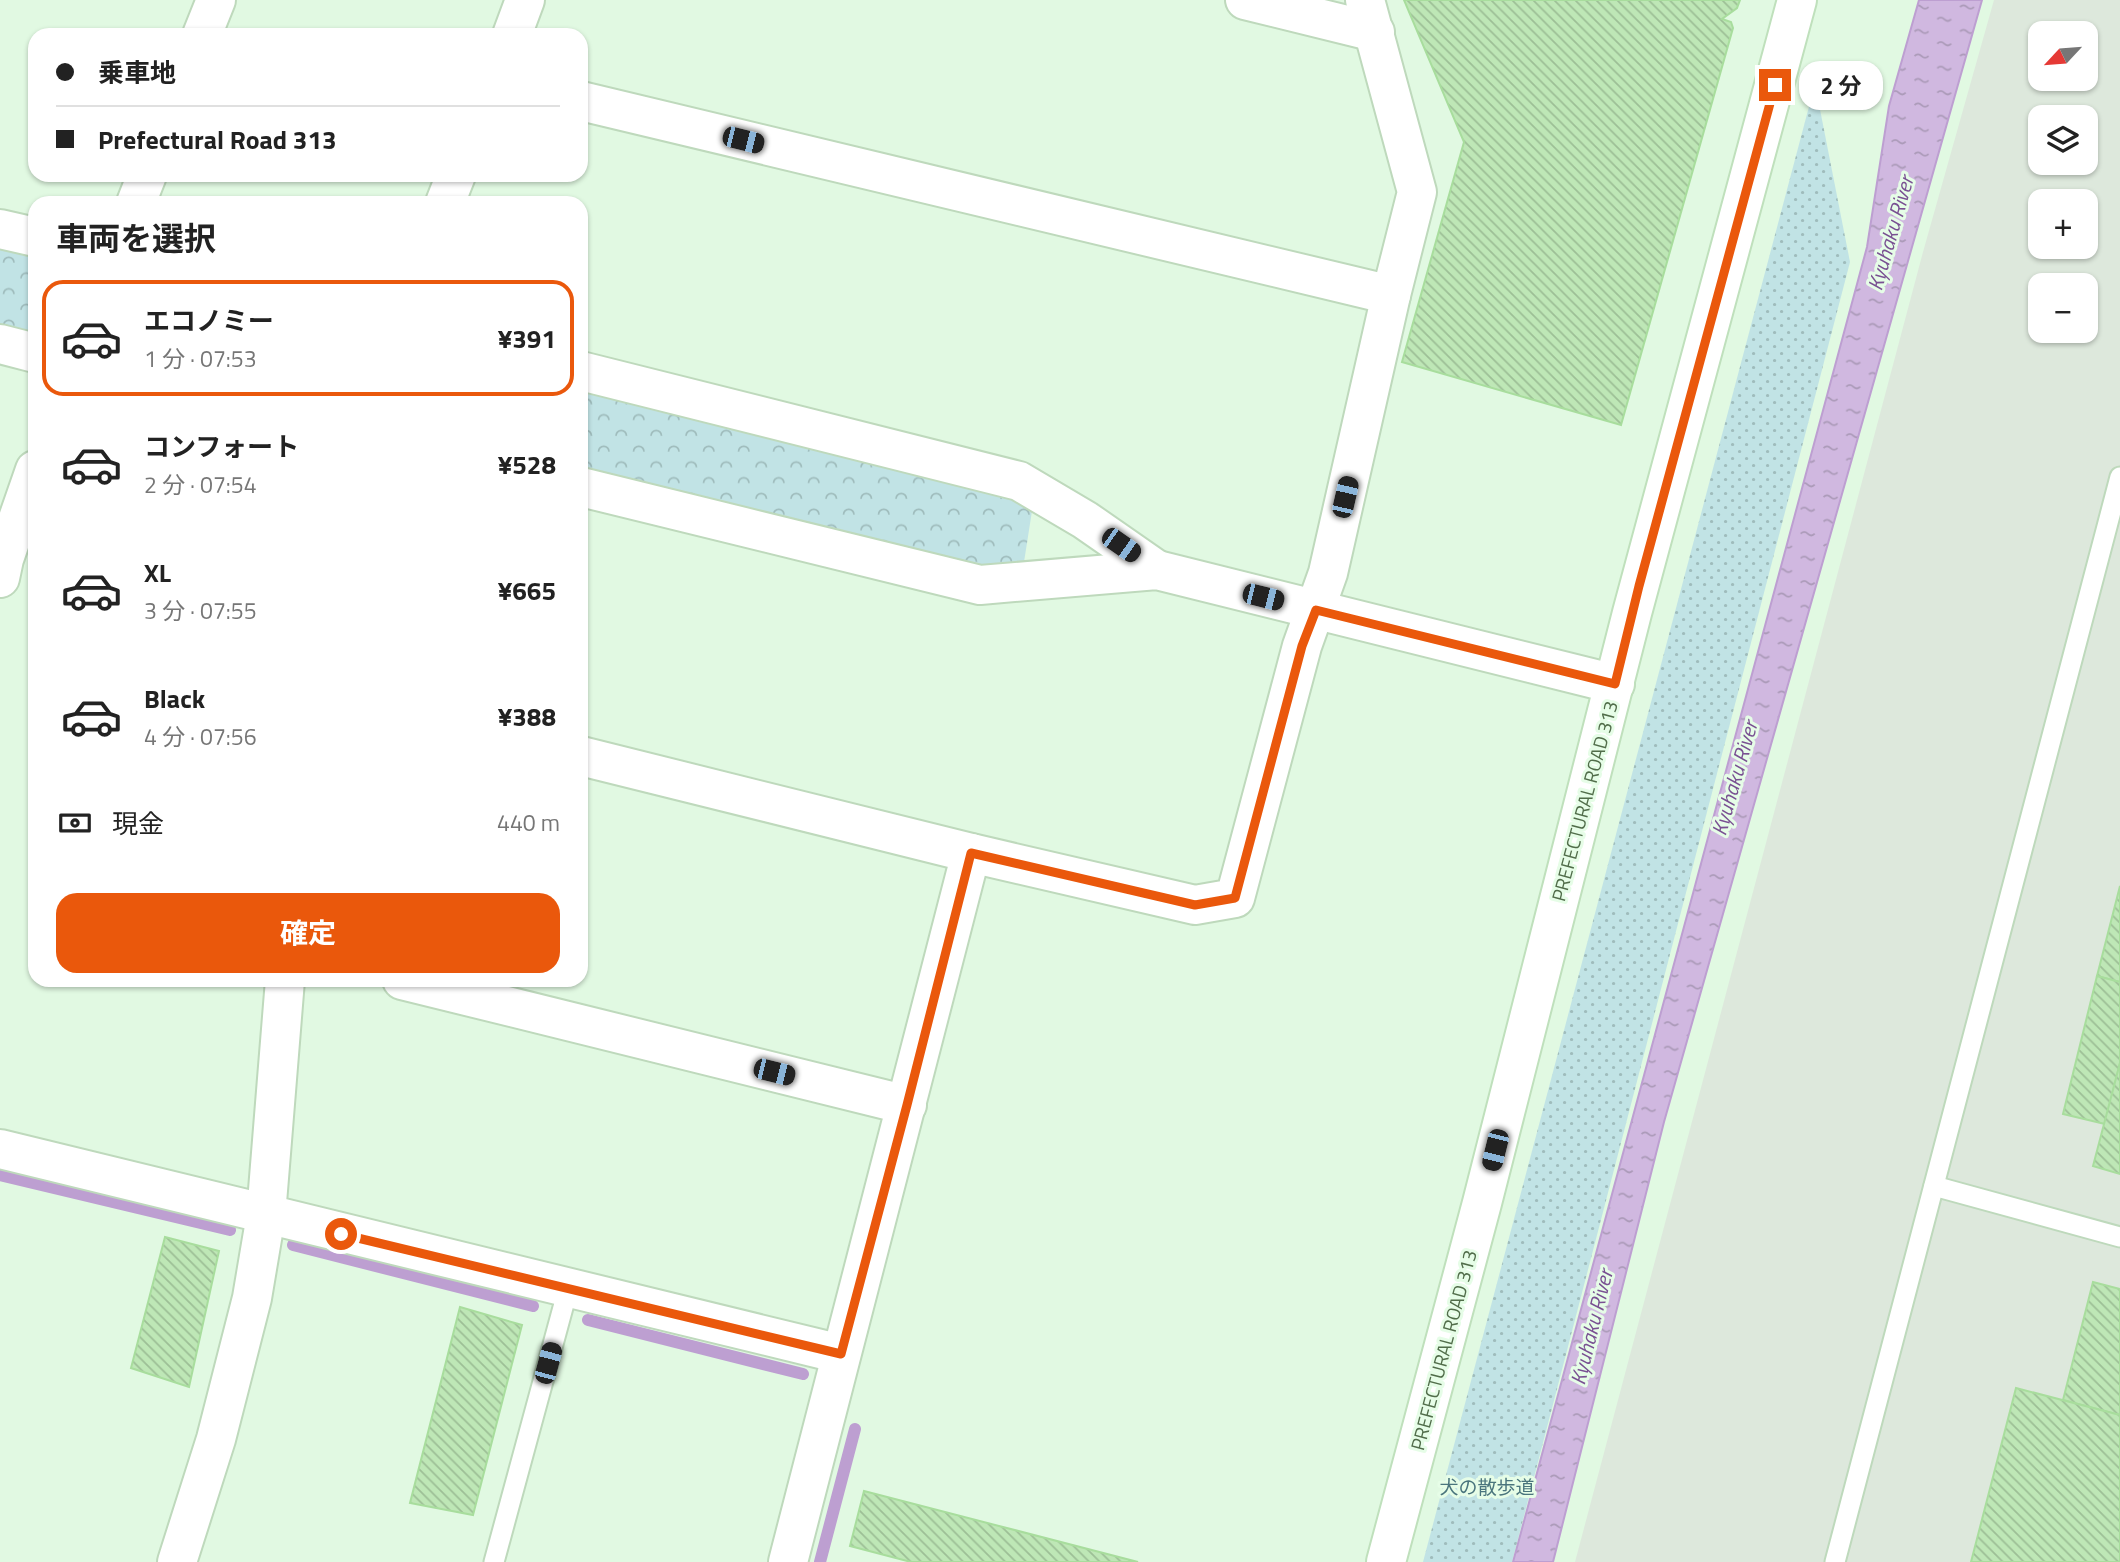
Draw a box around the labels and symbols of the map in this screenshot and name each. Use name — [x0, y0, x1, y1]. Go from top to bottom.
north arrow — [2028, 21, 2098, 91]
callout: 2 分 — [1800, 60, 1884, 110]
route end — [1759, 69, 1791, 101]
car — [721, 125, 766, 155]
water label: Kyuhaku River — [1858, 170, 1922, 294]
car — [1331, 474, 1360, 520]
car — [1098, 524, 1145, 566]
car — [1241, 582, 1286, 612]
street label: PREFECTURAL ROAD 313 — [1543, 698, 1625, 904]
water label: Kyuhaku River — [1702, 715, 1766, 839]
car — [752, 1057, 797, 1087]
car — [1480, 1127, 1511, 1173]
route start — [325, 1218, 357, 1250]
street label: PREFECTURAL ROAD 313 — [1402, 1247, 1484, 1453]
water label: Kyuhaku River — [1561, 1264, 1621, 1388]
car — [533, 1340, 564, 1386]
park label: 犬の散歩道 — [1439, 1472, 1535, 1501]

